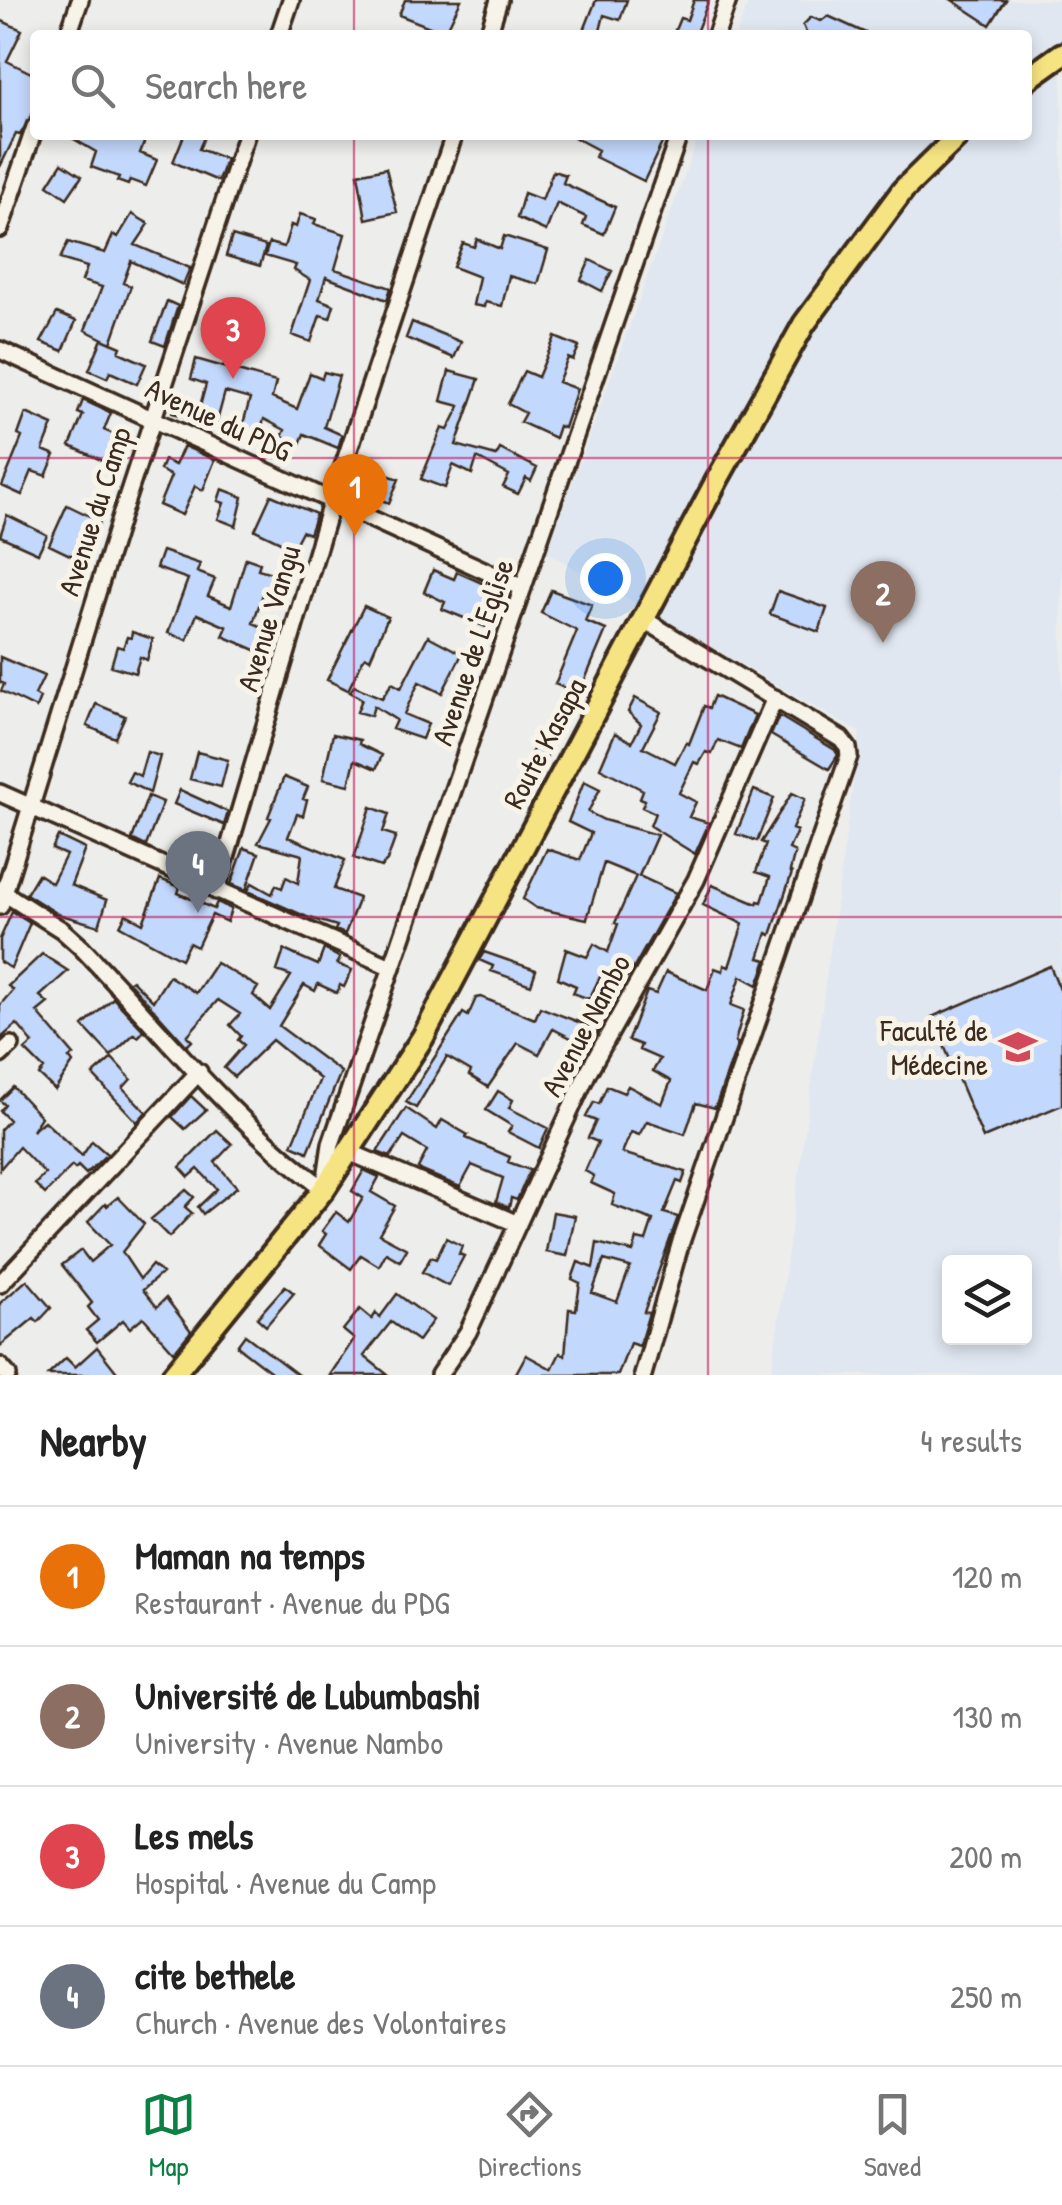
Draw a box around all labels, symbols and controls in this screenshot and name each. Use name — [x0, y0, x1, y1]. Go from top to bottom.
search box — [30, 30, 1032, 140]
icon: search — [65, 58, 120, 113]
text: Search here — [145, 59, 307, 111]
pin: 3 — [200, 296, 266, 379]
street label: Avenue du PDG — [140, 368, 299, 470]
street label: Avenue du Camp — [48, 421, 140, 600]
pin: 1 — [322, 454, 388, 536]
street label: Avenue Vangu — [227, 540, 309, 696]
your location — [580, 553, 631, 604]
street label: Avenue de L'Eglise — [421, 554, 523, 750]
pin: 2 — [850, 560, 916, 643]
street label: Route Kasapa — [493, 671, 595, 815]
pin: 4 — [166, 830, 230, 913]
street label: Avenue Nambo — [531, 947, 639, 1103]
place label: Faculté de Médecine — [880, 1010, 988, 1084]
school or university icon: Faculté de Médecine — [997, 1026, 1039, 1068]
map controls — [942, 1255, 1032, 1345]
button: layers — [942, 1255, 1032, 1345]
text: Nearby — [40, 1412, 147, 1469]
text: 4 results — [921, 1419, 1022, 1462]
text: Maman na temps — [135, 1529, 365, 1581]
text: 1 — [67, 1555, 78, 1598]
text: 120 m — [952, 1555, 1022, 1598]
text: Restaurant · Avenue du PDG — [135, 1581, 450, 1624]
text: Université de Lubumbashi — [135, 1669, 481, 1721]
text: 2 — [65, 1695, 80, 1738]
text: 130 m — [953, 1695, 1022, 1738]
text: University · Avenue Nambo — [135, 1721, 443, 1764]
text: Les mels — [135, 1809, 253, 1861]
text: 3 — [65, 1835, 80, 1878]
text: 200 m — [949, 1835, 1022, 1878]
text: Hospital · Avenue du Camp — [135, 1861, 436, 1904]
text: cite bethele — [135, 1949, 295, 2001]
text: 4 — [66, 1975, 79, 2018]
text: 250 m — [950, 1975, 1022, 2018]
text: Church · Avenue des Volontaires — [135, 2001, 506, 2044]
tab: Map — [141, 2087, 196, 2185]
tab: Directions — [478, 2087, 581, 2185]
tab: Saved — [864, 2087, 921, 2185]

